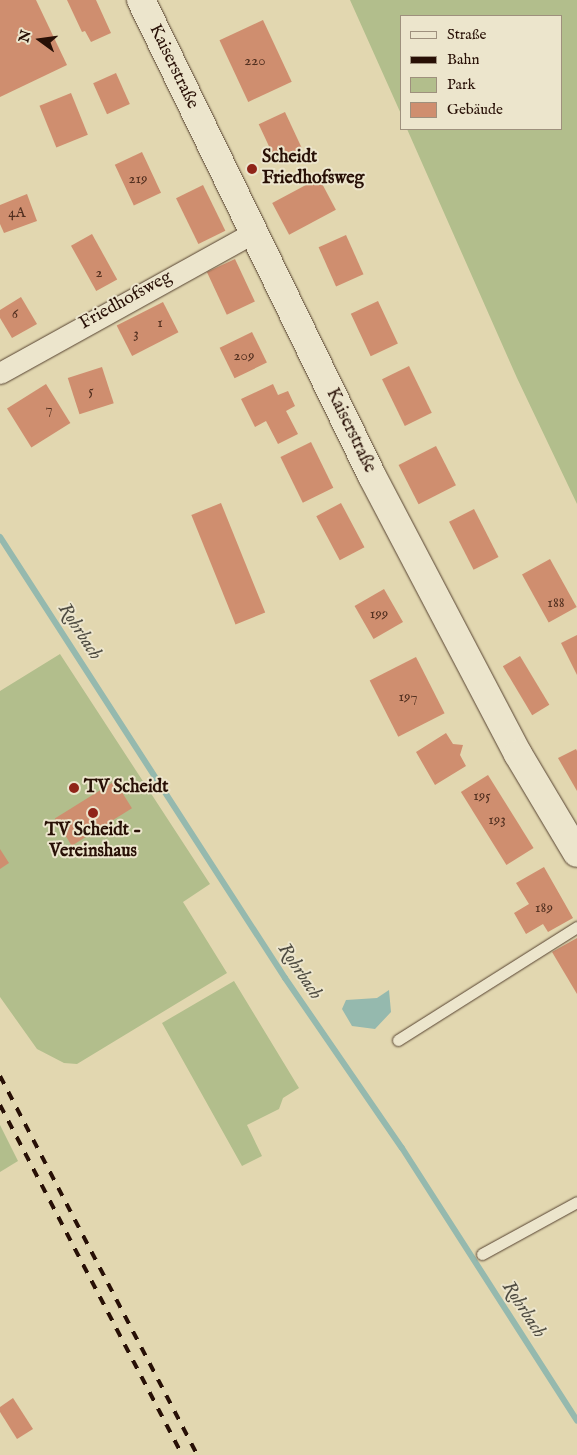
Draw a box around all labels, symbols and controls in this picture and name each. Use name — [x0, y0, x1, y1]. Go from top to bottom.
north arrow — [15, 15, 65, 65]
legend — [400, 15, 562, 130]
street label: Kaiserstraße — [143, 21, 203, 113]
text: Straße — [447, 25, 486, 44]
text: N — [15, 28, 36, 44]
text: Bahn — [447, 50, 479, 69]
house number: 220 — [244, 52, 266, 70]
text: Park — [447, 75, 476, 94]
text: Gebäude — [447, 100, 503, 119]
place label: Scheidt Friedhofsweg — [262, 148, 364, 190]
marker: Scheidt Friedhofsweg — [246, 163, 258, 175]
house number: 219 — [128, 170, 148, 188]
house number: 4A — [8, 204, 26, 222]
house number: 2 — [95, 264, 103, 282]
street label: Friedhofsweg — [76, 267, 176, 335]
house number: 6 — [12, 305, 18, 323]
house number: 1 — [157, 314, 163, 332]
house number: 3 — [133, 325, 139, 343]
house number: 209 — [234, 347, 254, 365]
house number: 5 — [88, 382, 94, 400]
street label: Kaiserstraße — [320, 385, 380, 477]
house number: 7 — [45, 400, 53, 418]
house number: 188 — [547, 594, 565, 612]
water label: Rohrbach — [52, 599, 106, 665]
house number: 199 — [370, 605, 388, 623]
house number: 197 — [398, 688, 418, 706]
place label: TV Scheidt — [84, 777, 168, 799]
marker: TV Scheidt — [68, 782, 80, 794]
house number: 195 — [473, 787, 491, 805]
marker: TV Scheidt - Vereinshaus — [87, 807, 99, 819]
house number: 193 — [488, 811, 506, 829]
place label: TV Scheidt - Vereinshaus — [45, 821, 141, 864]
house number: 189 — [535, 899, 553, 917]
water label: Rohrbach — [272, 939, 326, 1005]
water label: Rohrbach — [496, 1277, 550, 1343]

